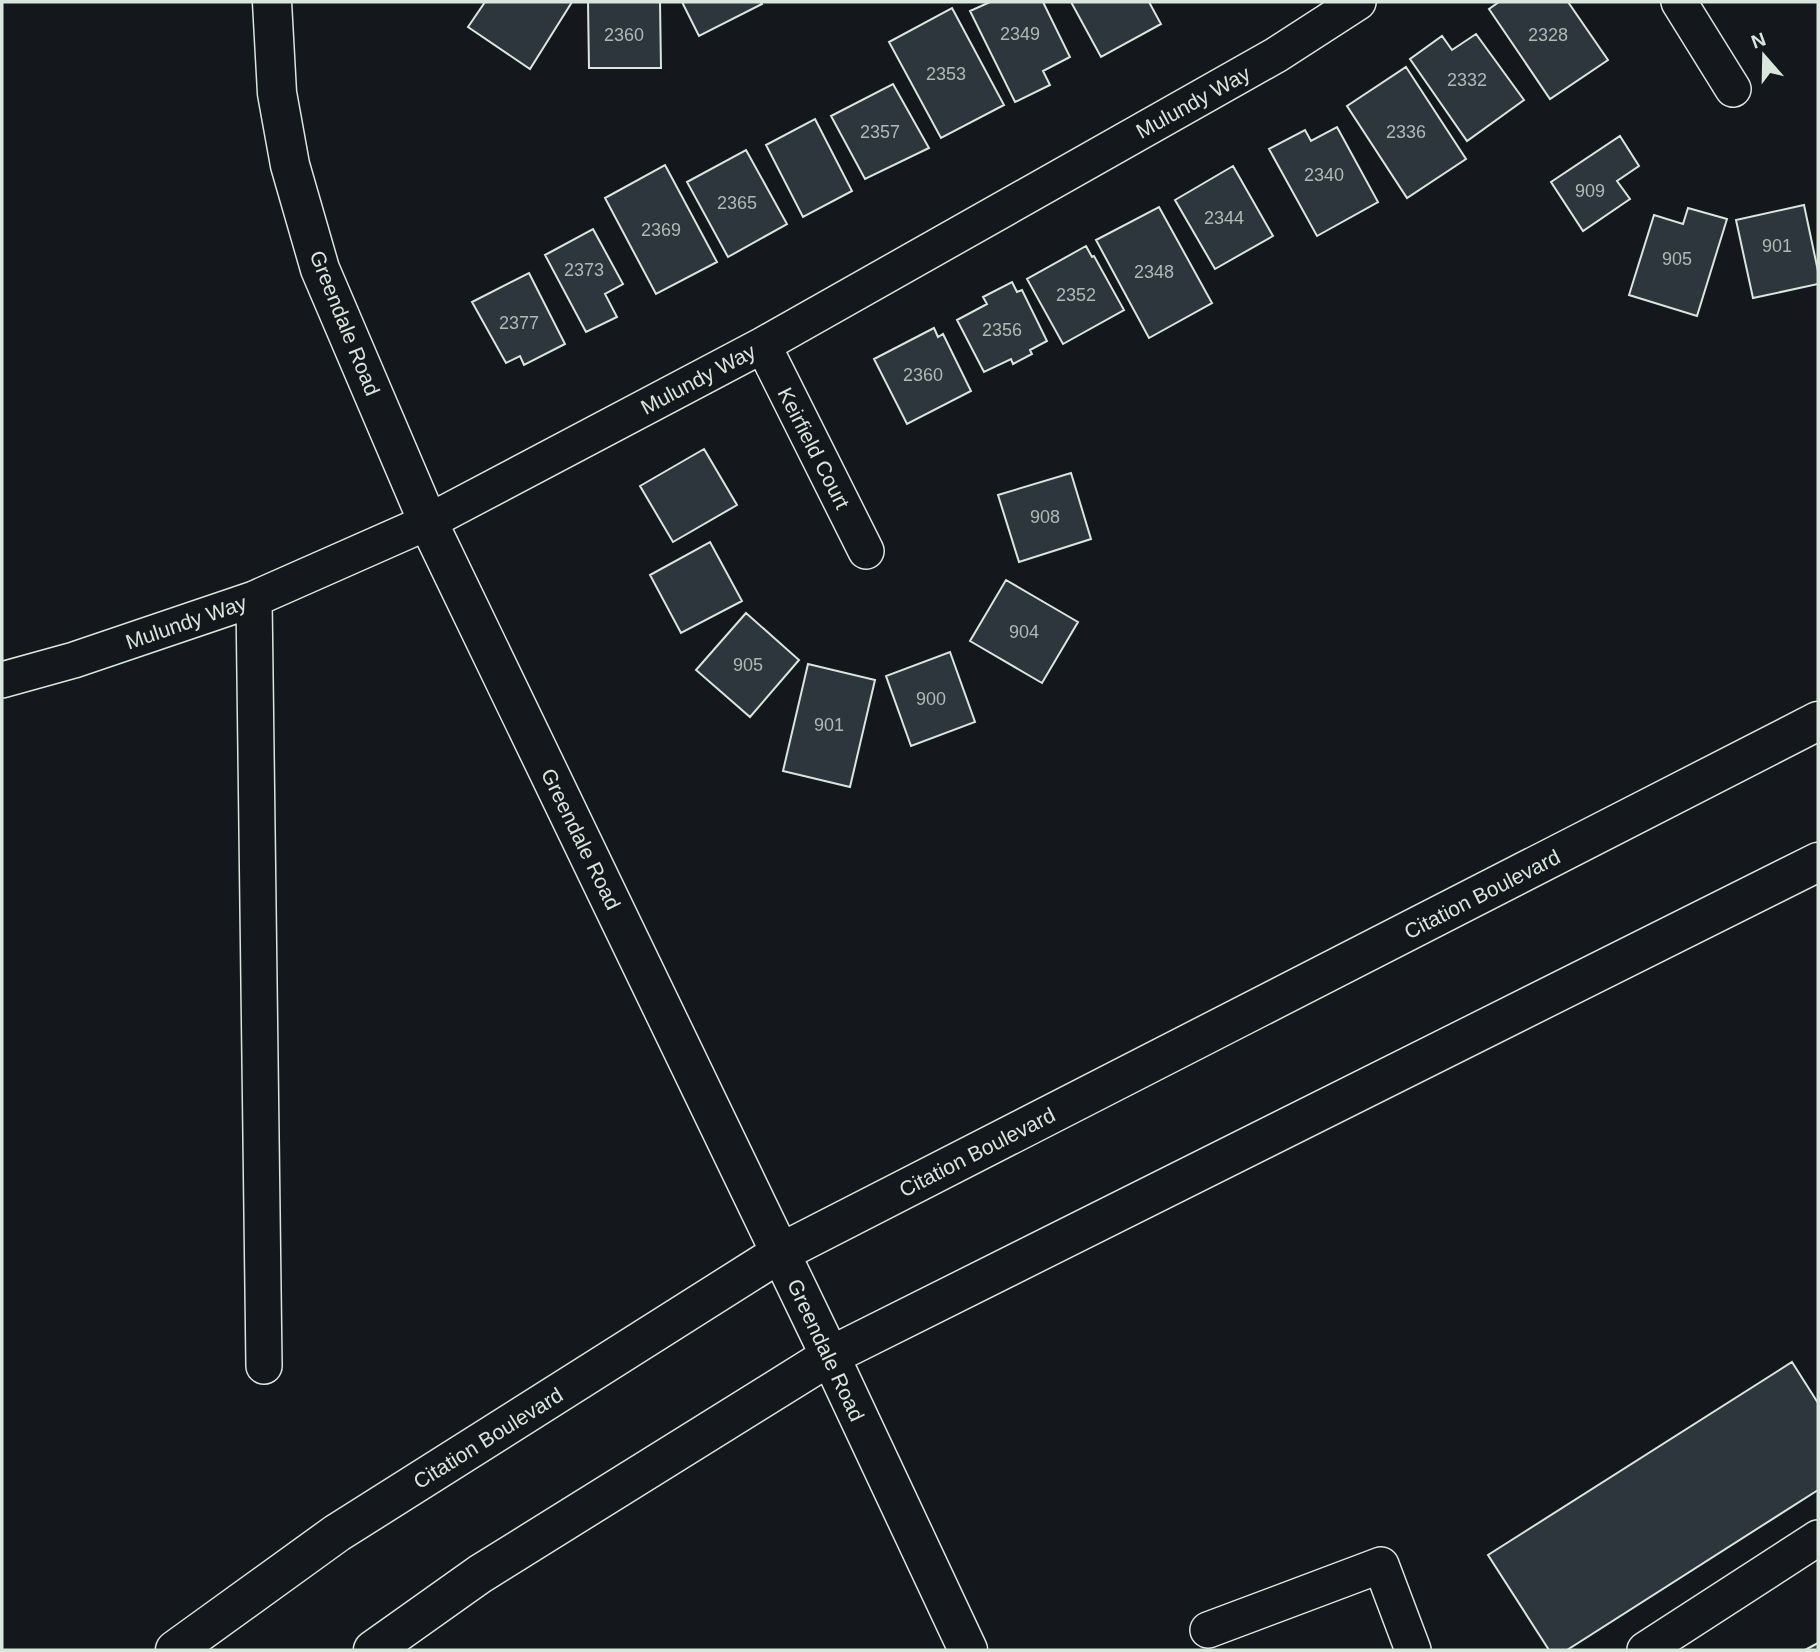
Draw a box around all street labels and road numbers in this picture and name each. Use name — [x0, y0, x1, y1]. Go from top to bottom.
street label: Mulundy Way — [1132, 61, 1254, 143]
street label: Greendale Road — [305, 247, 385, 399]
street label: Mulundy Way — [637, 339, 760, 419]
street label: Keirfield Court — [774, 383, 855, 513]
street label: Mulundy Way — [122, 590, 250, 653]
street label: Greendale Road — [537, 765, 625, 913]
street label: Citation Boulevard — [1400, 845, 1564, 943]
street label: Citation Boulevard — [895, 1103, 1059, 1201]
street label: Greendale Road — [783, 1275, 869, 1425]
street label: Citation Boulevard — [409, 1383, 567, 1493]

